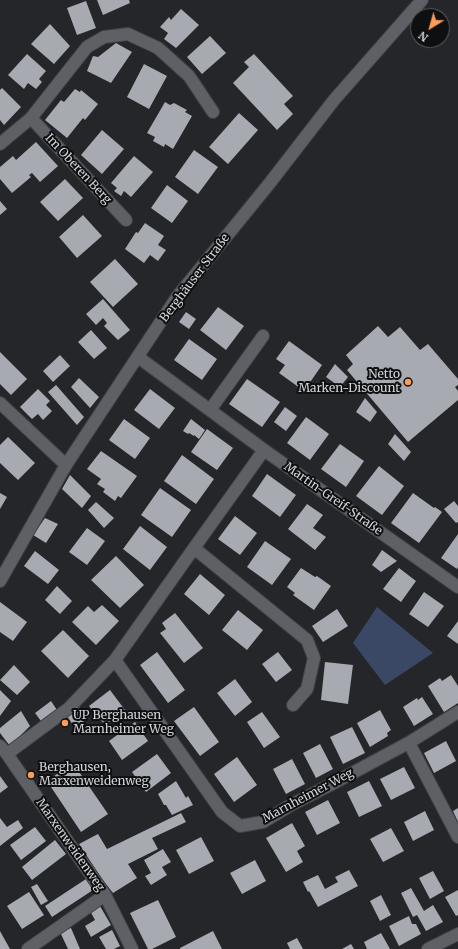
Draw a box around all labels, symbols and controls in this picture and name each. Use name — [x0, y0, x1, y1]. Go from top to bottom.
north arrow — [410, 8, 450, 48]
text: N — [416, 29, 431, 45]
street label: Im Oberen Berg — [42, 131, 114, 207]
street label: Berghäuser Straße — [157, 231, 233, 325]
place label: Netto Marken-Discount — [298, 368, 400, 396]
marker: Netto Marken-Discount — [403, 377, 413, 387]
street label: Martin-Greif-Straße — [281, 460, 385, 538]
place label: UP Berghausen Marnheimer Weg — [73, 709, 174, 737]
marker: UP Berghausen Marnheimer Weg — [60, 718, 70, 728]
place label: Berghausen, Marxenweidenweg — [39, 761, 149, 789]
street label: Marnheimer Weg — [260, 766, 356, 826]
marker: Berghausen, Marxenweidenweg — [26, 770, 36, 780]
street label: Marxenweidenweg — [33, 796, 107, 894]

